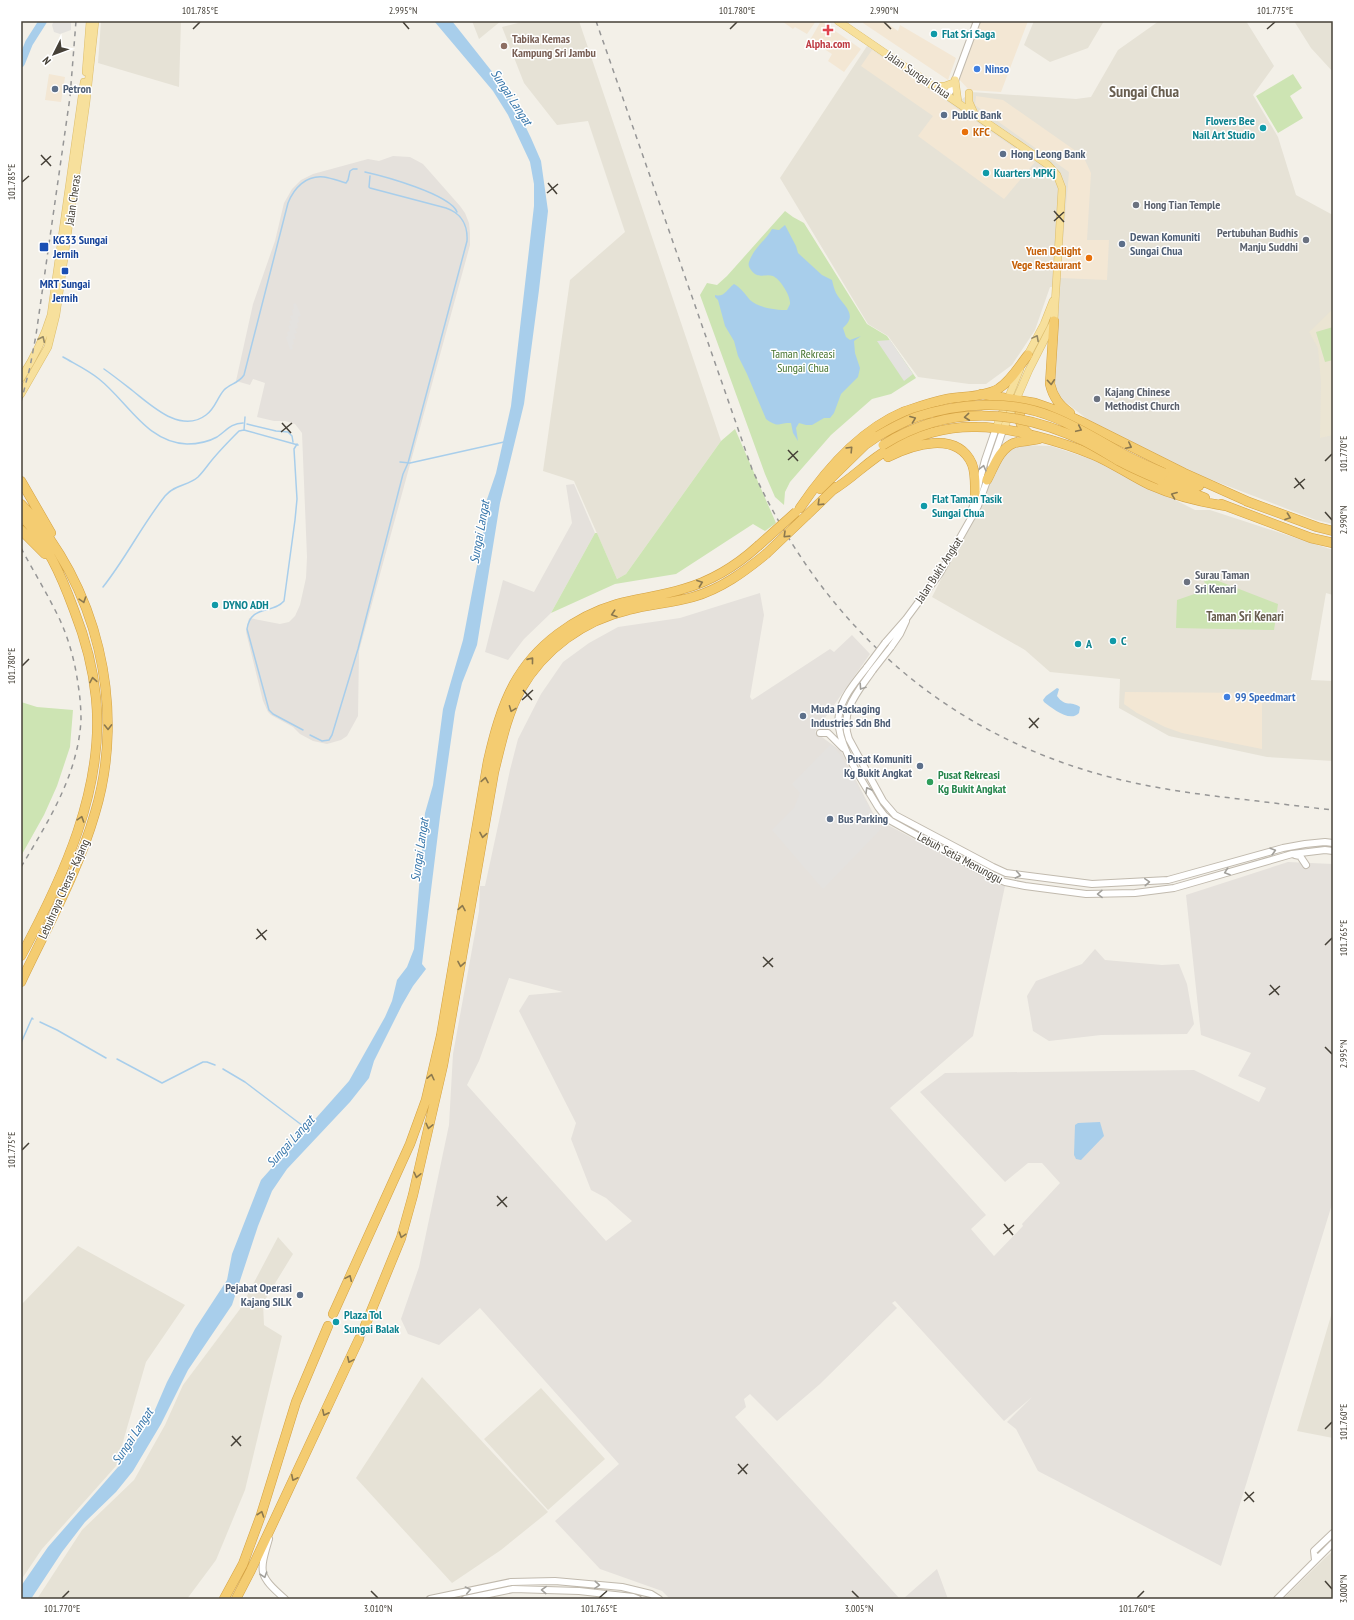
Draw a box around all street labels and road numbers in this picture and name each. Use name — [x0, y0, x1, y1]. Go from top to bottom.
street label: Jalan Sungai Chua — [882, 47, 954, 102]
street label: Jalan Cheras — [61, 174, 83, 227]
street label: Jalan Bukit Angkat — [911, 533, 966, 606]
street label: Lebuh Setia Menunggu — [915, 829, 1006, 886]
street label: Lebuhraya Cheras–Kajang — [35, 837, 92, 941]

